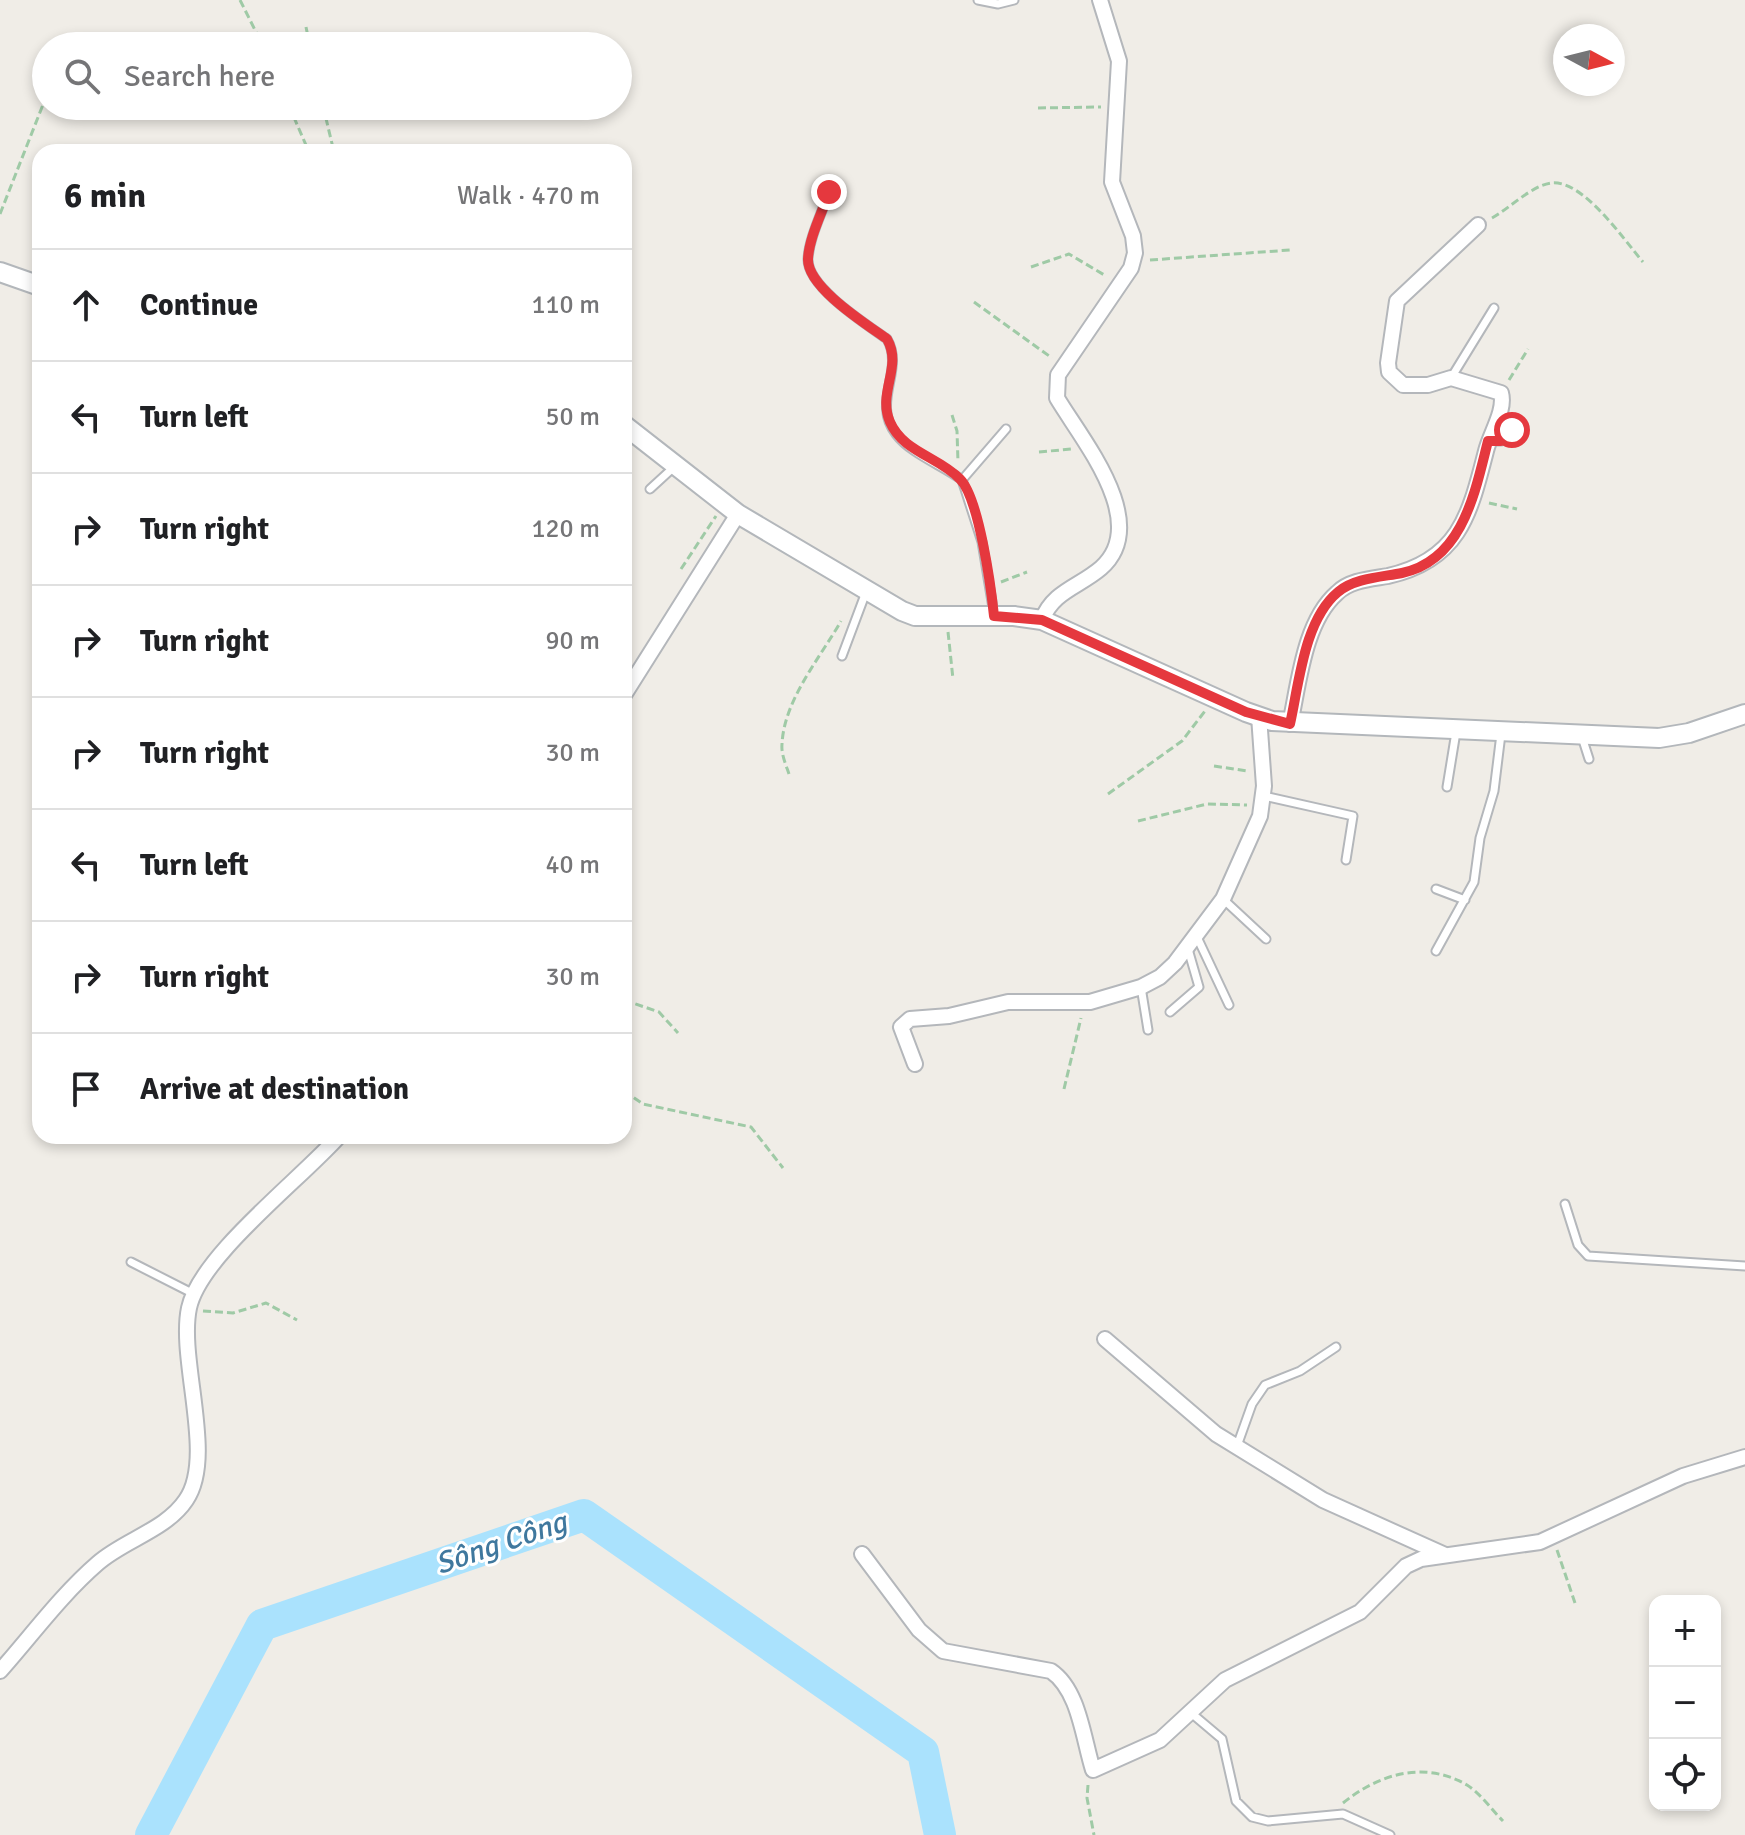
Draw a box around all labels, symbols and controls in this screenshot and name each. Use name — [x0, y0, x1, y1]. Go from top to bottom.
north arrow — [1553, 24, 1625, 96]
search box — [32, 32, 632, 120]
icon: search — [60, 54, 104, 98]
text: Search here — [124, 58, 275, 95]
route end — [811, 174, 847, 210]
text: 6 min — [64, 175, 146, 217]
text: Walk · 470 m — [457, 180, 600, 212]
icon: ahead — [64, 283, 108, 327]
text: Continue — [140, 287, 258, 324]
text: 110 m — [531, 289, 600, 321]
icon: left — [64, 395, 108, 439]
text: Turn left — [140, 399, 249, 436]
text: 50 m — [545, 401, 600, 433]
route start — [1494, 412, 1530, 448]
icon: right — [64, 507, 108, 551]
text: Turn right — [140, 511, 269, 548]
text: 120 m — [531, 513, 600, 545]
icon: right — [64, 619, 108, 663]
text: Turn right — [140, 623, 269, 660]
text: 90 m — [545, 625, 600, 657]
icon: right — [64, 731, 108, 775]
text: Turn right — [140, 735, 269, 772]
text: 30 m — [545, 737, 600, 769]
icon: left — [64, 843, 108, 887]
text: Turn left — [140, 847, 249, 884]
text: 40 m — [545, 849, 600, 881]
icon: right — [64, 955, 108, 999]
text: Turn right — [140, 959, 269, 996]
text: 30 m — [545, 961, 600, 993]
icon: arrive — [64, 1067, 108, 1111]
text: Arrive at destination — [140, 1071, 409, 1108]
water label: Sông Công — [430, 1503, 574, 1583]
map controls — [1649, 1595, 1721, 1811]
button: + — [1649, 1595, 1721, 1667]
button: − — [1649, 1667, 1721, 1739]
button: locate — [1649, 1739, 1721, 1811]

